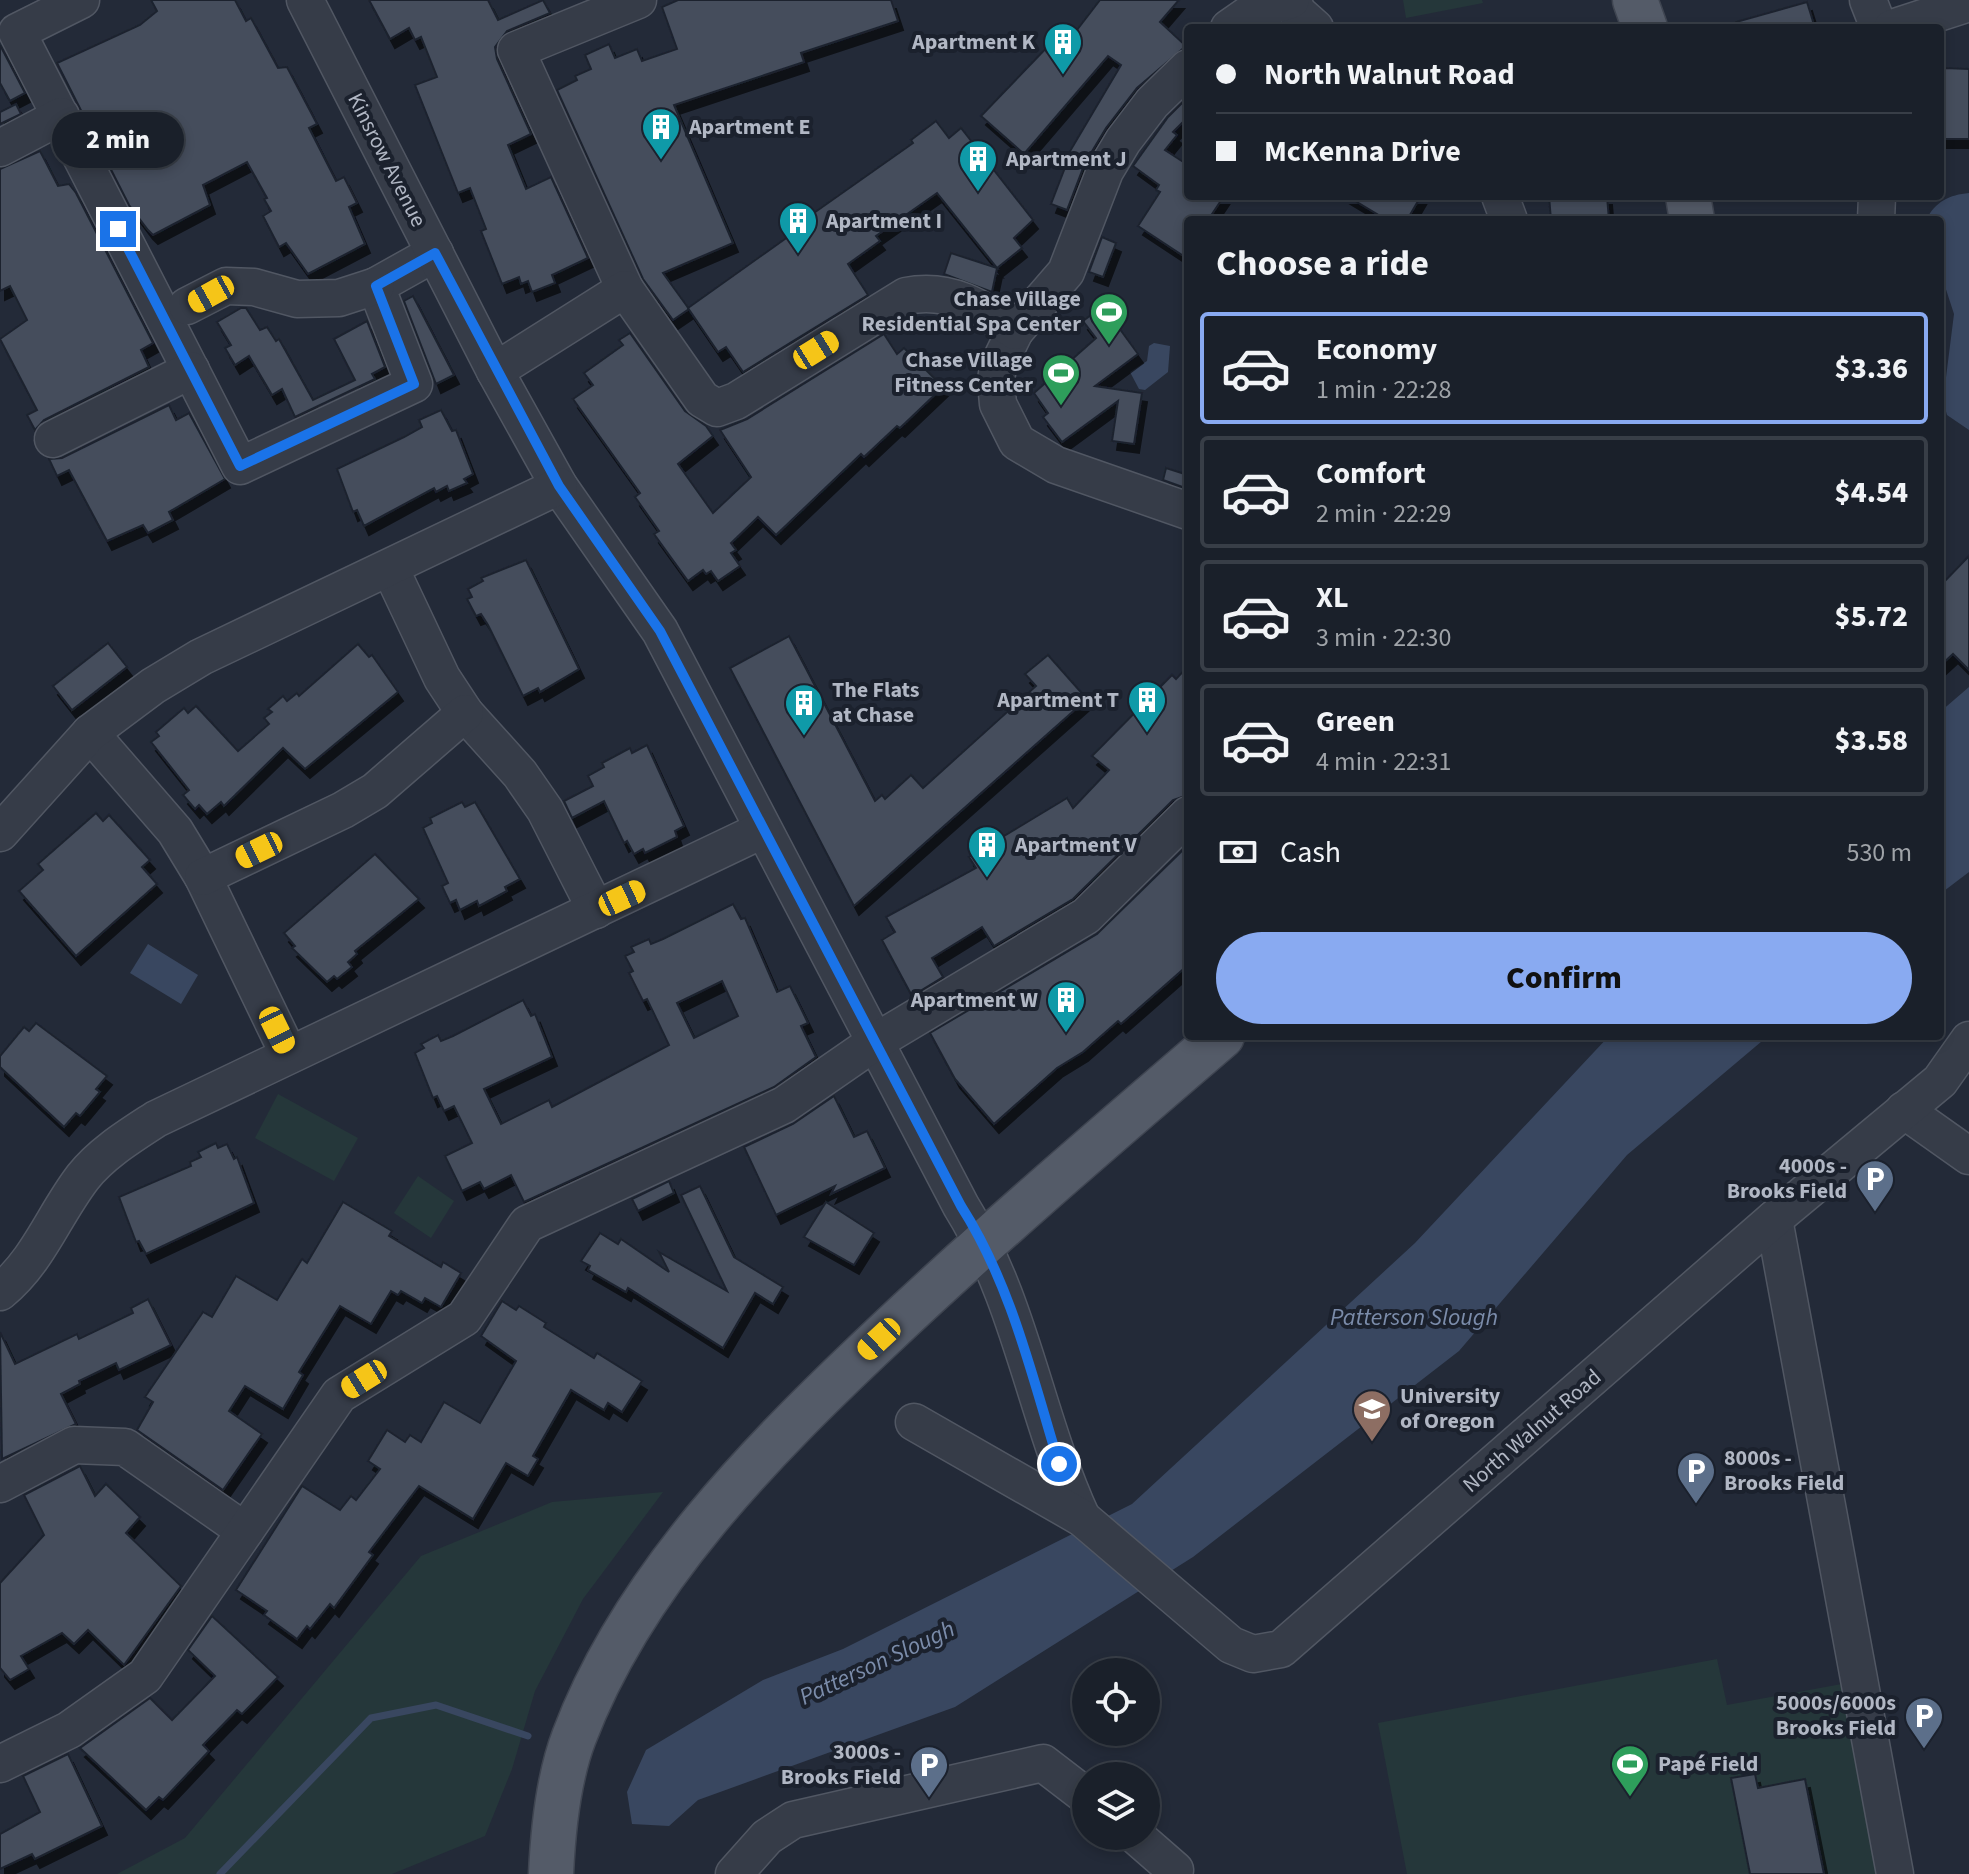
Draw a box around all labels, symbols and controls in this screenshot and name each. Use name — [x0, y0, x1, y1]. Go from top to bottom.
building icon: Apartment K — [1042, 21, 1084, 76]
place label: Apartment K — [911, 26, 1035, 58]
text: North Walnut Road — [1264, 53, 1515, 96]
street label: Kinsrow Avenue — [339, 87, 435, 233]
building icon: Apartment E — [640, 106, 682, 161]
place label: Apartment E — [688, 111, 810, 143]
callout: 2 min — [52, 113, 184, 169]
text: 2 min — [86, 121, 150, 158]
text: McKenna Drive — [1264, 130, 1461, 173]
building icon: Apartment J — [957, 138, 999, 193]
place label: Apartment J — [1005, 143, 1127, 175]
building icon: Apartment I — [777, 200, 819, 255]
place label: Apartment I — [825, 205, 942, 237]
route end — [100, 211, 136, 247]
text: Choose a ride — [1216, 238, 1429, 289]
car — [184, 272, 238, 316]
place label: Chase Village Residential Spa Center — [862, 283, 1081, 340]
sports icon: Chase Village Residential Spa Center — [1088, 291, 1130, 346]
car — [789, 327, 843, 373]
text: Economy — [1316, 328, 1437, 371]
icon: car — [1220, 332, 1292, 404]
place label: Chase Village Fitness Center — [894, 344, 1033, 401]
text: $3.36 — [1835, 347, 1908, 390]
sports icon: Chase Village Fitness Center — [1040, 352, 1082, 407]
text: 1 min · 22:28 — [1316, 371, 1451, 408]
text: Comfort — [1316, 452, 1426, 495]
icon: car — [1220, 456, 1292, 528]
text: $4.54 — [1835, 471, 1908, 514]
text: 2 min · 22:29 — [1316, 495, 1451, 532]
text: XL — [1316, 576, 1349, 619]
icon: car — [1220, 580, 1292, 652]
text: $5.72 — [1835, 595, 1908, 638]
text: 3 min · 22:30 — [1316, 619, 1451, 656]
place label: The Flats at Chase — [832, 674, 920, 731]
building icon: Apartment T — [1126, 679, 1168, 734]
building icon: The Flats at Chase — [783, 682, 825, 737]
place label: Apartment T — [996, 684, 1119, 716]
text: Green — [1316, 700, 1395, 743]
icon: car — [1220, 704, 1292, 776]
text: $3.58 — [1835, 719, 1908, 762]
text: 4 min · 22:31 — [1316, 743, 1451, 780]
building icon: Apartment V — [966, 824, 1008, 879]
car — [232, 829, 286, 871]
place label: Apartment V — [1014, 829, 1137, 861]
icon: cash — [1216, 830, 1260, 874]
text: Cash — [1280, 831, 1341, 874]
text: 530 m — [1846, 834, 1912, 871]
car — [595, 877, 649, 919]
button: Confirm — [1216, 932, 1912, 1024]
building icon: Apartment W — [1045, 979, 1087, 1034]
place label: Apartment W — [910, 984, 1038, 1016]
car — [256, 1003, 298, 1057]
place label: 4000s - Brooks Field — [1727, 1150, 1847, 1207]
parking icon: 4000s - Brooks Field — [1854, 1158, 1896, 1213]
water label: Patterson Slough — [1330, 1300, 1498, 1335]
car — [853, 1314, 905, 1364]
car — [337, 1356, 391, 1402]
street label: North Walnut Road — [1456, 1362, 1608, 1500]
place label: University of Oregon — [1400, 1380, 1501, 1437]
school or university icon: University of Oregon — [1351, 1388, 1393, 1443]
place label: 8000s - Brooks Field — [1724, 1442, 1844, 1499]
route start — [1041, 1446, 1077, 1482]
parking icon: 8000s - Brooks Field — [1675, 1450, 1717, 1505]
water label: Patterson Slough — [793, 1612, 961, 1714]
map controls — [1072, 1658, 1160, 1850]
button: locate — [1072, 1658, 1160, 1746]
place label: 5000s/6000s Brooks Field — [1776, 1687, 1896, 1744]
parking icon: 5000s/6000s Brooks Field — [1903, 1695, 1945, 1750]
place label: 3000s - Brooks Field — [781, 1736, 901, 1793]
sports icon: Papé Field — [1609, 1743, 1651, 1798]
parking icon: 3000s - Brooks Field — [908, 1744, 950, 1799]
place label: Papé Field — [1658, 1748, 1758, 1780]
button: layers — [1072, 1762, 1160, 1850]

